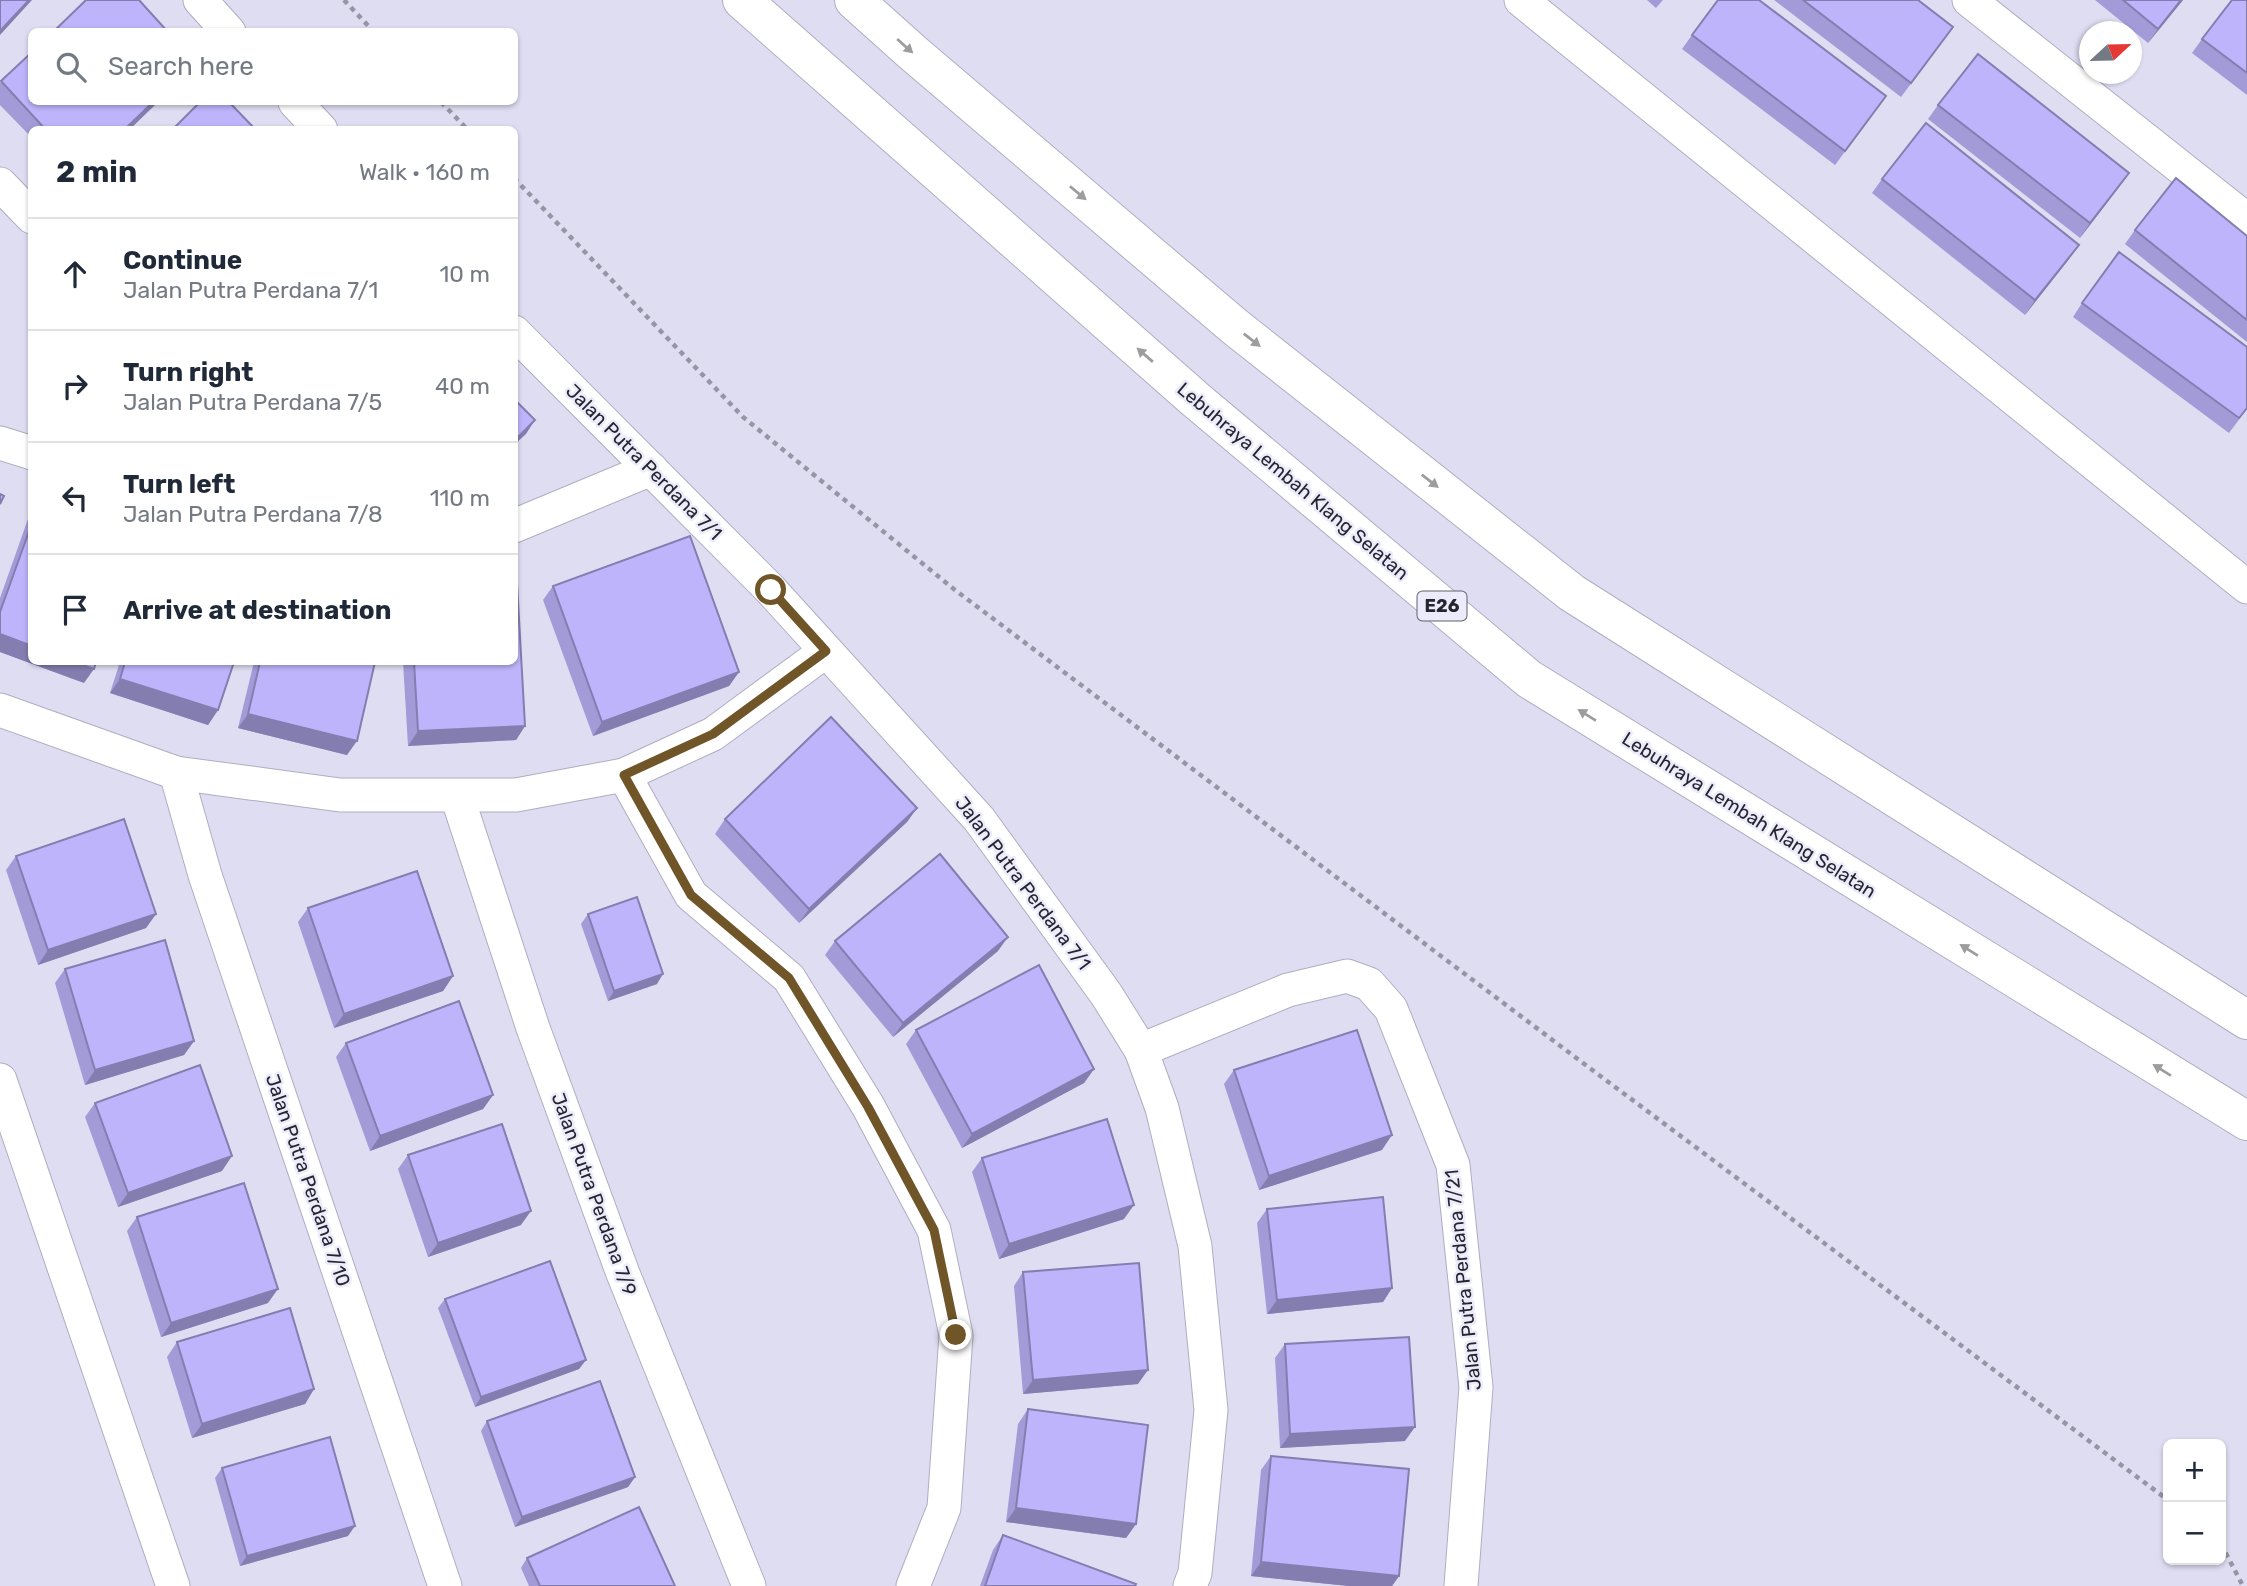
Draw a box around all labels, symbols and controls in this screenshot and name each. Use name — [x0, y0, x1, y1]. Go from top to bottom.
north arrow — [2079, 21, 2142, 84]
search box — [28, 28, 518, 105]
one-way arrow — [896, 38, 914, 54]
icon: search — [52, 48, 90, 86]
text: Search here — [108, 51, 254, 82]
text: 2 min — [56, 154, 137, 190]
text: Walk · 160 m — [359, 158, 490, 186]
one-way arrow — [1069, 185, 1087, 201]
text: Continue — [123, 245, 242, 276]
icon: ahead — [56, 255, 94, 293]
text: 10 m — [439, 260, 490, 288]
text: Jalan Putra Perdana 7/1 — [123, 276, 378, 304]
one-way arrow — [1243, 332, 1261, 346]
one-way arrow — [1136, 347, 1154, 363]
text: Turn right — [123, 357, 253, 388]
icon: right — [56, 367, 94, 405]
text: 40 m — [435, 372, 490, 400]
street label: Lebuhraya Lembah Klang Selatan — [1173, 377, 1413, 585]
street label: Jalan Putra Perdana 7/1 — [561, 379, 727, 545]
text: Jalan Putra Perdana 7/5 — [123, 388, 382, 416]
text: Turn left — [123, 469, 235, 500]
one-way arrow — [1421, 473, 1439, 488]
icon: left — [56, 479, 94, 517]
text: 110 m — [430, 484, 490, 512]
text: Jalan Putra Perdana 7/8 — [123, 500, 383, 528]
route start — [755, 574, 786, 605]
icon: arrive — [56, 591, 94, 629]
road number: E26 — [1418, 592, 1466, 620]
text: Arrive at destination — [123, 595, 391, 626]
one-way arrow — [1578, 708, 1597, 721]
street label: Lebuhraya Lembah Klang Selatan — [1618, 727, 1880, 903]
street label: Jalan Putra Perdana 7/1 — [950, 792, 1096, 974]
one-way arrow — [1959, 944, 1978, 957]
one-way arrow — [2153, 1063, 2172, 1076]
street label: Jalan Putra Perdana 7/10 — [261, 1071, 355, 1289]
street label: Jalan Putra Perdana 7/9 — [547, 1089, 641, 1299]
street label: Jalan Putra Perdana 7/21 — [1440, 1168, 1486, 1392]
route end — [940, 1319, 971, 1350]
map controls — [2163, 1439, 2226, 1565]
button: + — [2163, 1439, 2226, 1502]
button: − — [2163, 1502, 2226, 1565]

